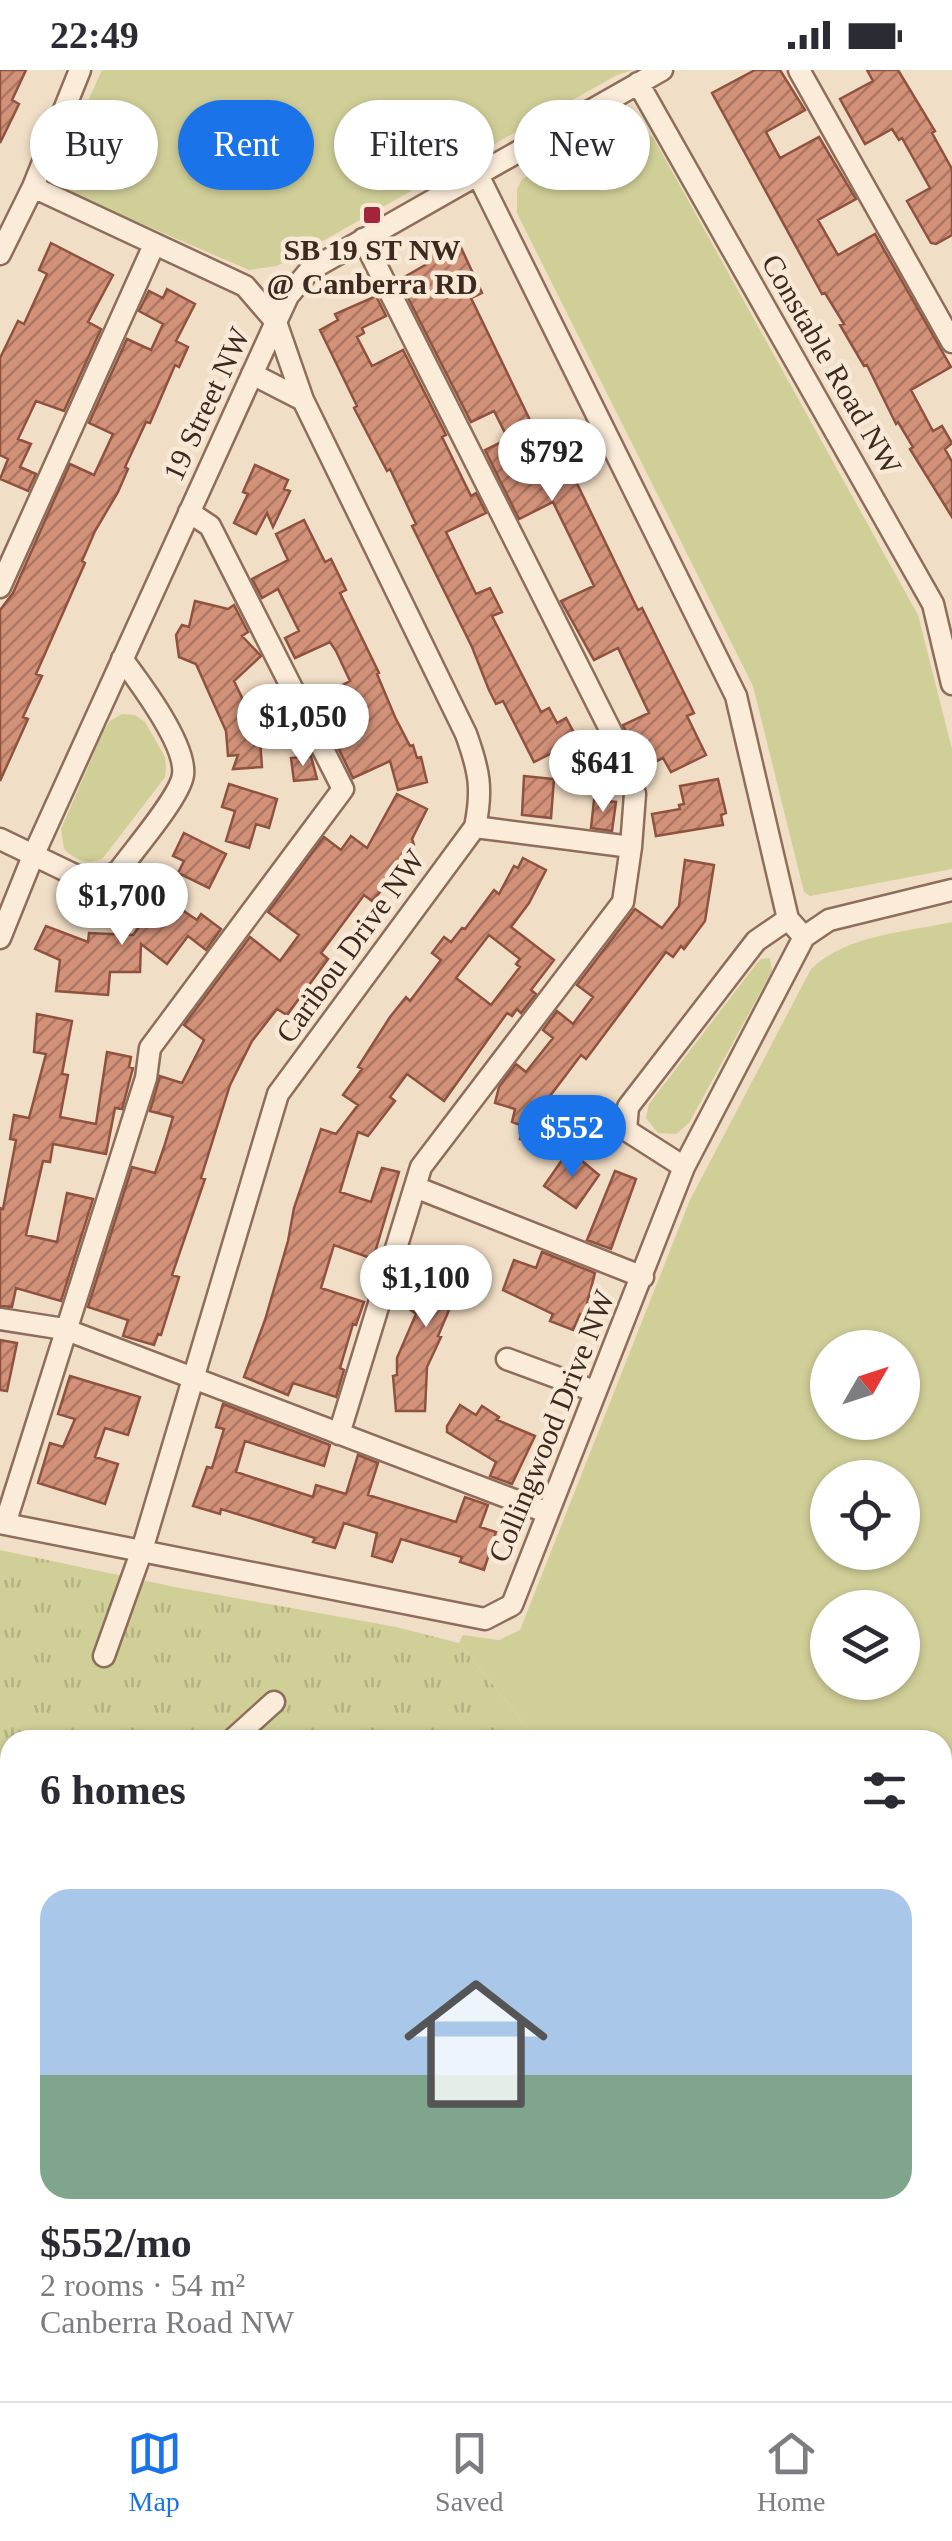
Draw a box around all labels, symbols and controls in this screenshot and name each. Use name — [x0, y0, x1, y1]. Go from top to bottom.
text: 22:49 — [50, 14, 139, 56]
chip: Buy — [30, 100, 158, 190]
chip: Rent — [178, 100, 314, 190]
chip: Filters — [334, 100, 494, 190]
chip: New — [514, 100, 650, 190]
marker: SB 19 ST NW @ Canberra RD — [361, 204, 383, 226]
place label: SB 19 ST NW @ Canberra RD — [266, 233, 478, 300]
street label: Constable Road NW — [756, 248, 909, 480]
street label: 19 Street NW — [156, 322, 256, 486]
pin: $792 — [493, 419, 611, 504]
text: $792 — [520, 433, 584, 469]
pin: $1,050 — [222, 684, 384, 769]
text: $1,050 — [259, 698, 347, 734]
pin: $641 — [544, 730, 662, 815]
text: $641 — [571, 744, 635, 780]
street label: Caribou Drive NW — [269, 843, 431, 1049]
pin: $1,700 — [41, 863, 203, 948]
text: $1,700 — [78, 877, 166, 913]
pin: $552 — [513, 1095, 631, 1180]
text: $552 — [540, 1109, 604, 1145]
pin: $1,100 — [345, 1245, 507, 1330]
text: $1,100 — [382, 1259, 470, 1295]
street label: Collingwood Drive NW — [481, 1285, 621, 1567]
north arrow — [810, 1330, 920, 1440]
map controls — [810, 1330, 920, 1700]
button: locate — [810, 1460, 920, 1570]
button: layers — [810, 1590, 920, 1700]
icon: filters — [857, 1763, 912, 1818]
text: 6 homes — [40, 1767, 186, 1813]
icon: home — [386, 1954, 566, 2134]
text: $552/mo — [40, 2220, 192, 2266]
text: 2 rooms · 54 m² — [40, 2267, 245, 2303]
text: Canberra Road NW — [40, 2304, 294, 2340]
tab: Map — [127, 2426, 182, 2518]
tab: Saved — [435, 2426, 504, 2518]
tab: Home — [757, 2426, 825, 2518]

